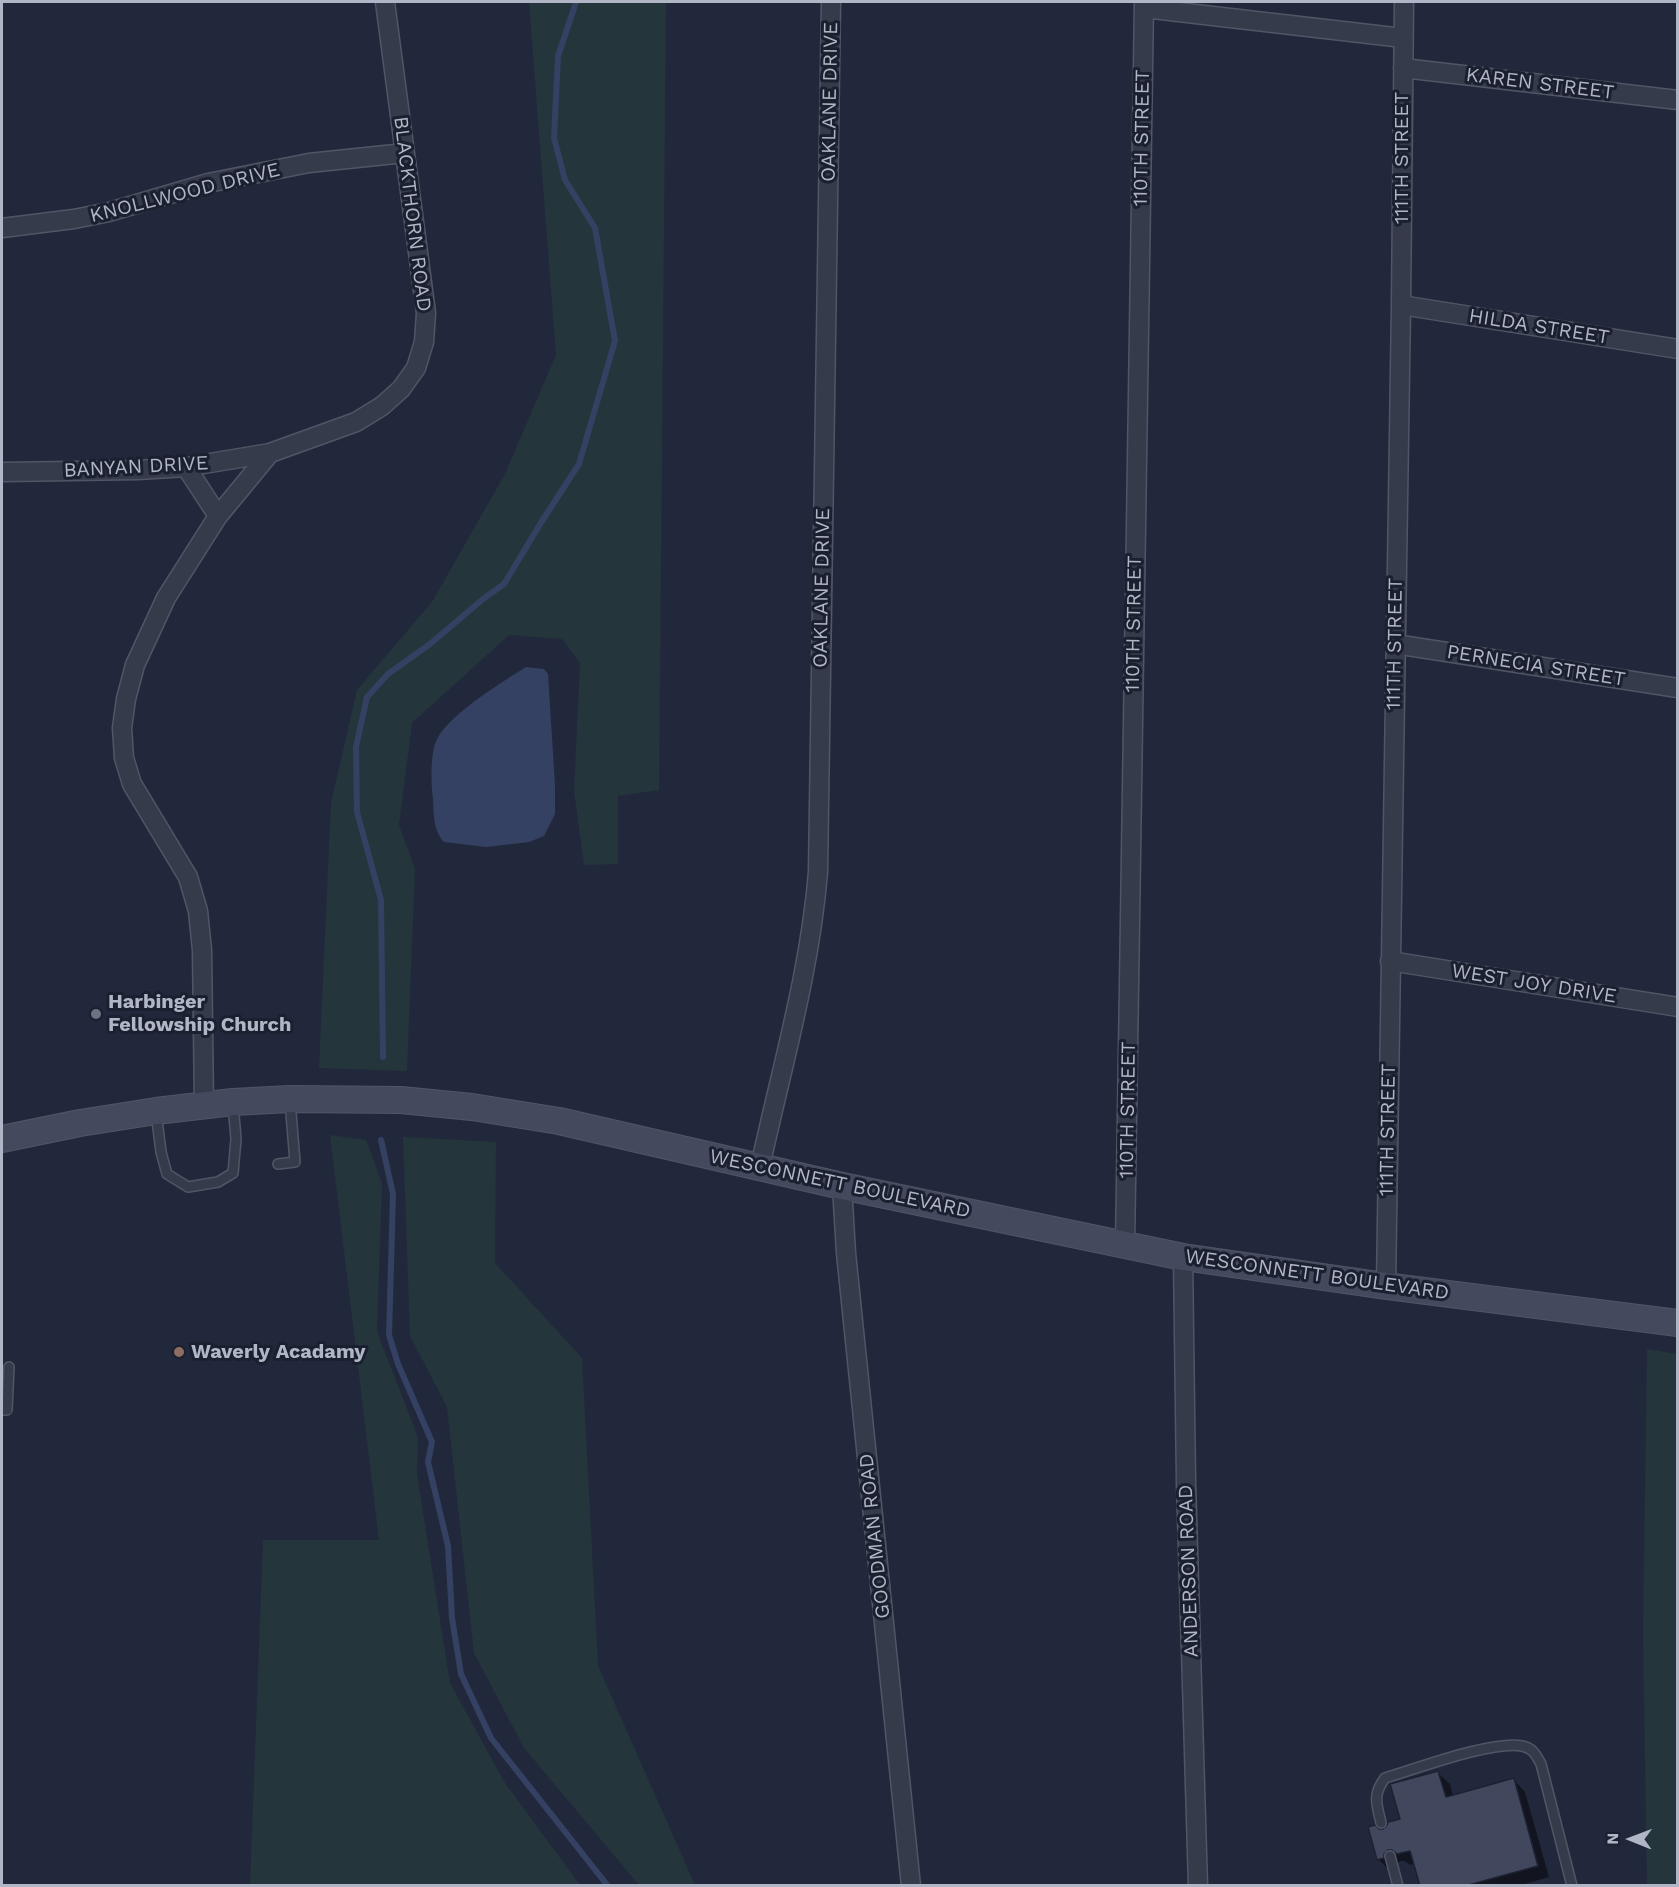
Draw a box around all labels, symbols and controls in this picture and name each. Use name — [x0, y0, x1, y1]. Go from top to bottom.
street label: OAKLANE DRIVE — [817, 22, 843, 182]
street label: KAREN STREET — [1465, 63, 1615, 105]
street label: 110TH STREET — [1129, 69, 1155, 207]
street label: 111TH STREET — [1390, 92, 1414, 224]
street label: BLACKTHORN ROAD — [388, 115, 436, 313]
street label: KNOLLWOOD DRIVE — [88, 158, 282, 228]
street label: HILDA STREET — [1467, 304, 1611, 350]
street label: BANYAN DRIVE — [63, 451, 209, 483]
street label: OAKLANE DRIVE — [809, 508, 835, 668]
street label: 110TH STREET — [1121, 555, 1147, 693]
street label: 111TH STREET — [1382, 578, 1408, 710]
street label: PERNECIA STREET — [1445, 640, 1627, 692]
street label: WEST JOY DRIVE — [1450, 959, 1618, 1009]
place label: Harbinger Fellowship Church — [108, 990, 291, 1037]
marker: Harbinger Fellowship Church — [89, 1007, 103, 1021]
street label: 110TH STREET — [1115, 1041, 1141, 1179]
street label: 111TH STREET — [1375, 1064, 1401, 1196]
street label: WESCONNETT BOULEVARD — [707, 1145, 973, 1223]
street label: WESCONNETT BOULEVARD — [1184, 1245, 1450, 1305]
place label: Waverly Acadamy — [191, 1340, 366, 1364]
marker: Waverly Acadamy — [172, 1345, 186, 1359]
street label: GOODMAN ROAD — [854, 1452, 896, 1620]
street label: ANDERSON ROAD — [1174, 1484, 1204, 1658]
north arrow — [1601, 1809, 1661, 1869]
text: N — [1603, 1833, 1622, 1845]

